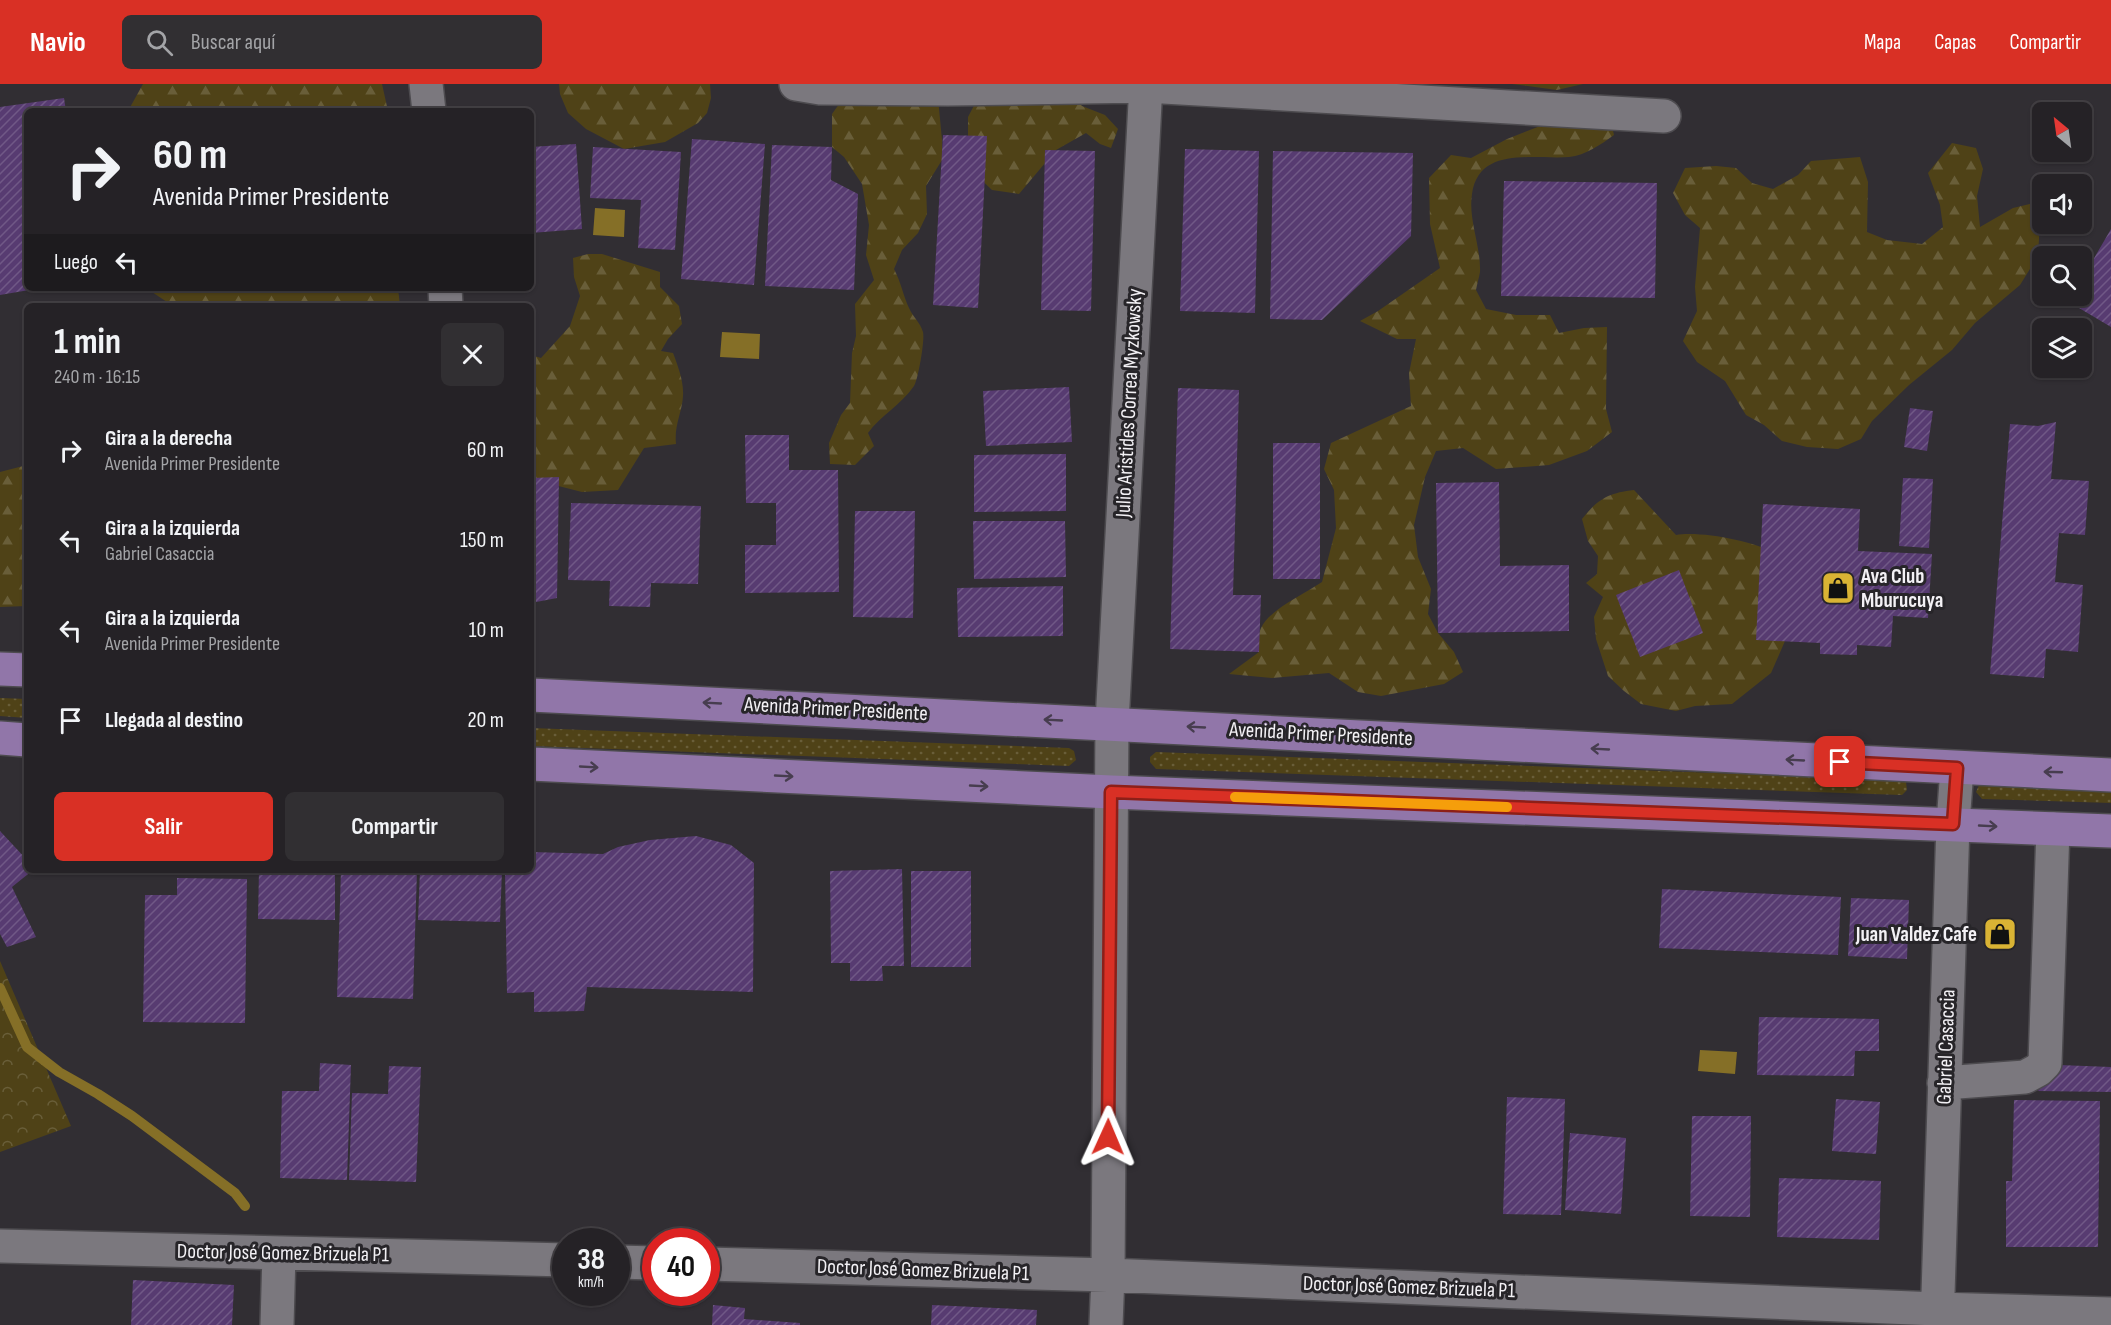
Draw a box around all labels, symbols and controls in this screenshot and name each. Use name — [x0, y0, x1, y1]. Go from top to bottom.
search box — [122, 15, 542, 69]
text: Navio — [30, 26, 86, 59]
icon: search — [143, 26, 176, 59]
text: Buscar aquí — [191, 29, 275, 56]
text: Mapa — [1864, 30, 1901, 55]
text: Capas — [1934, 30, 1976, 55]
text: Compartir — [2009, 30, 2081, 55]
north arrow — [2032, 102, 2092, 162]
map controls — [2032, 102, 2092, 378]
text: 60 m — [153, 130, 227, 181]
icon: right — [54, 132, 132, 210]
button: sound — [2032, 174, 2092, 234]
text: Avenida Primer Presidente — [153, 181, 389, 213]
icon: left — [110, 246, 143, 279]
button: search — [2032, 246, 2092, 306]
text: Luego — [54, 249, 98, 276]
street label: Julio Aristides Correa Myzkowsky — [1110, 288, 1147, 519]
button: layers — [2032, 318, 2092, 378]
text: 1 min — [54, 321, 121, 364]
button: close — [441, 323, 504, 386]
text: 240 m · 16:15 — [54, 365, 140, 389]
text: Gira a la derecha — [105, 425, 232, 452]
icon: right — [54, 434, 87, 467]
text: 60 m — [467, 437, 504, 464]
text: Avenida Primer Presidente — [105, 452, 280, 476]
text: Gira a la izquierda — [105, 515, 240, 542]
icon: left — [54, 524, 87, 557]
text: 150 m — [460, 527, 504, 554]
text: Gabriel Casaccia — [105, 542, 214, 566]
place label: Ava Club Mburucuya — [1860, 564, 1943, 613]
shop icon: Ava Club Mburucuya — [1820, 570, 1856, 606]
text: Gira a la izquierda — [105, 605, 240, 632]
icon: left — [54, 614, 87, 647]
text: 10 m — [469, 617, 504, 644]
text: Avenida Primer Presidente — [105, 632, 280, 656]
street label: Avenida Primer Presidente — [743, 692, 928, 726]
one-way arrow — [702, 698, 722, 709]
icon: arrive — [54, 704, 87, 737]
text: Llegada al destino — [105, 707, 243, 734]
text: 20 m — [468, 707, 504, 734]
one-way arrow — [1044, 714, 1064, 725]
street label: Avenida Primer Presidente — [1228, 717, 1413, 751]
one-way arrow — [1186, 722, 1206, 733]
pin — [1814, 736, 1865, 787]
one-way arrow — [1591, 744, 1611, 755]
icon: arrive — [1823, 745, 1856, 778]
one-way arrow — [1785, 754, 1805, 765]
one-way arrow — [579, 761, 599, 772]
one-way arrow — [2043, 767, 2063, 778]
one-way arrow — [774, 771, 794, 782]
one-way arrow — [968, 780, 988, 791]
button: Salir — [54, 792, 273, 861]
button: Compartir — [285, 792, 504, 861]
one-way arrow — [1977, 820, 1997, 832]
shop icon: Juan Valdez Cafe — [1982, 916, 2018, 952]
place label: Juan Valdez Cafe — [1855, 922, 1977, 947]
street label: Gabriel Casaccia — [1932, 989, 1960, 1105]
position arrow — [1076, 1105, 1140, 1169]
speed limit sign: 40 — [642, 1228, 720, 1306]
street label: Doctor José Gomez Brizuela P1 — [177, 1239, 390, 1267]
text: 38 — [577, 1242, 605, 1278]
street label: Doctor José Gomez Brizuela P1 — [817, 1254, 1030, 1286]
street label: Doctor José Gomez Brizuela P1 — [1303, 1271, 1516, 1303]
text: km/h — [578, 1273, 604, 1292]

